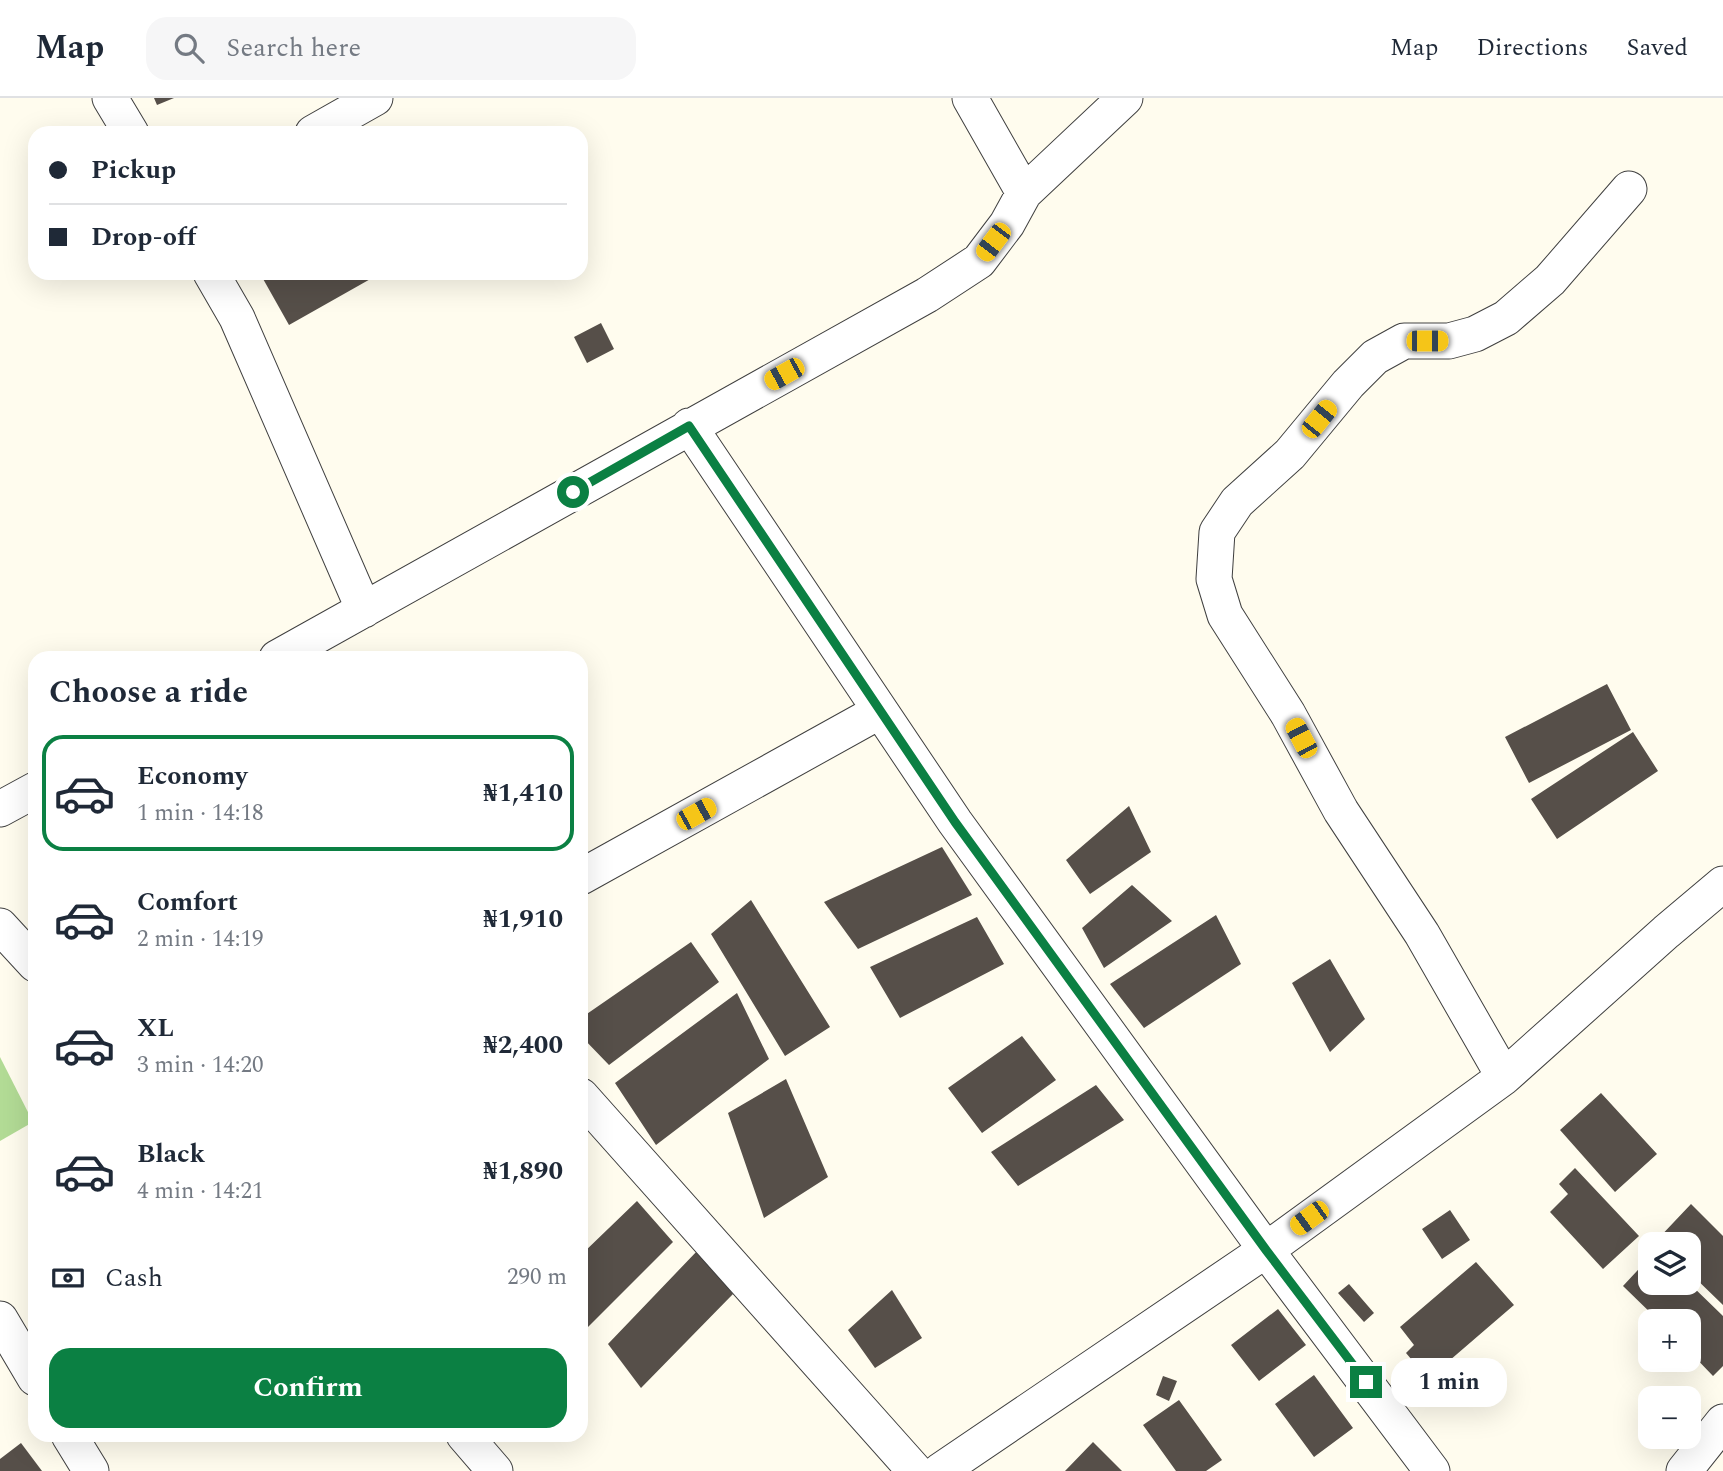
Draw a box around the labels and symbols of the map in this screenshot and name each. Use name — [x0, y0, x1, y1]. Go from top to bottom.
car — [972, 219, 1015, 265]
car — [1407, 331, 1449, 352]
car — [761, 355, 808, 393]
car — [1298, 396, 1341, 442]
route start — [557, 476, 589, 508]
car — [1282, 715, 1321, 761]
car — [673, 795, 720, 833]
car — [1286, 1197, 1333, 1239]
callout: 1 min — [1390, 1358, 1506, 1406]
route end — [1350, 1366, 1382, 1398]

